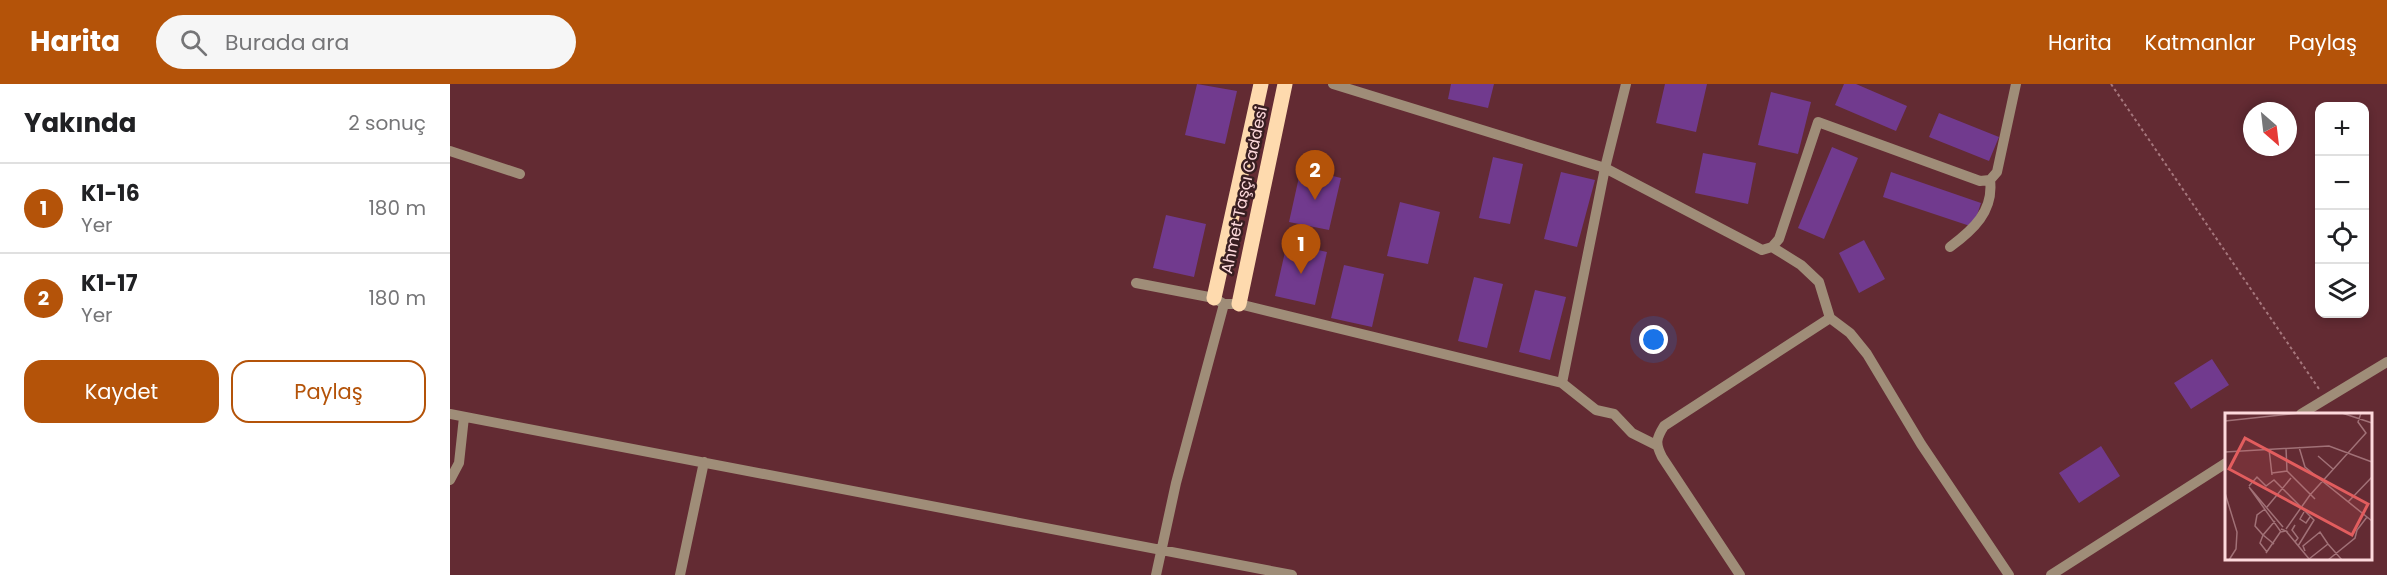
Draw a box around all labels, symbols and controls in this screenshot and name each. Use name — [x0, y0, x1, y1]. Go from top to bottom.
search box — [156, 15, 576, 69]
text: Harita — [30, 22, 120, 61]
icon: search — [177, 26, 210, 59]
text: Burada ara — [225, 27, 349, 58]
text: Harita — [2048, 28, 2112, 57]
text: Katmanlar — [2145, 28, 2255, 57]
text: Paylaş — [2288, 28, 2357, 57]
north arrow — [2243, 102, 2297, 156]
map controls — [2315, 102, 2369, 318]
button: + — [2315, 102, 2369, 156]
street label: Ahmet Taşçı Caddesi — [1215, 104, 1273, 276]
text: Yakında — [24, 105, 136, 141]
text: 2 sonuç — [348, 109, 426, 137]
pin: 2 — [1296, 150, 1334, 200]
button: − — [2315, 156, 2369, 210]
text: K1-16 — [81, 178, 140, 209]
text: 1 — [40, 194, 47, 222]
text: 180 m — [368, 194, 426, 222]
button: locate — [2315, 210, 2369, 264]
text: Yer — [81, 211, 113, 239]
pin: 1 — [1282, 224, 1320, 274]
button: layers — [2315, 264, 2369, 318]
text: K1-17 — [81, 268, 137, 299]
text: 2 — [38, 284, 49, 312]
text: 180 m — [368, 284, 426, 312]
text: Yer — [81, 301, 113, 329]
your location — [1639, 325, 1668, 354]
button: Kaydet — [24, 360, 219, 423]
button: Paylaş — [231, 360, 426, 423]
inset map — [2225, 413, 2372, 560]

